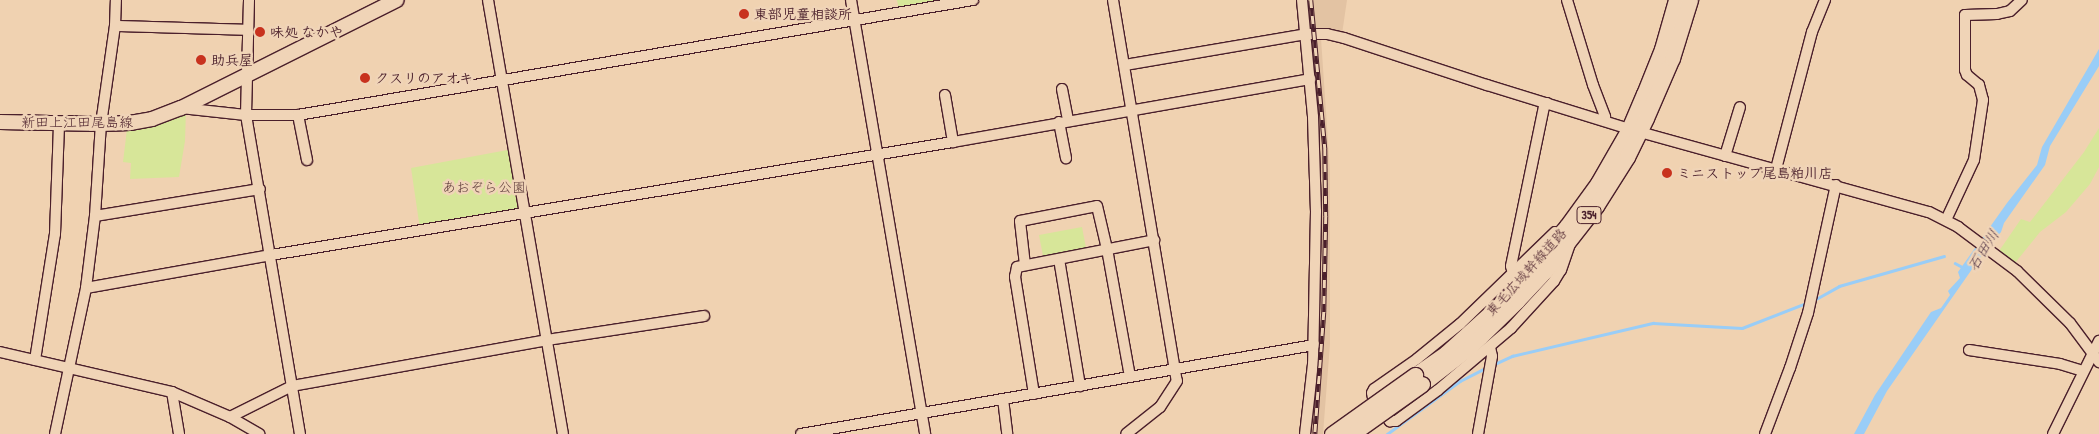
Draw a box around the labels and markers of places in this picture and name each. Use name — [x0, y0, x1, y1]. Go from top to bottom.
place label: 東部児童相談所 — [754, 6, 852, 22]
marker: 東部児童相談所 — [738, 8, 750, 20]
place label: 味処 なかや — [270, 24, 343, 40]
marker: 味処 なかや — [254, 26, 266, 38]
place label: 助兵屋 — [211, 52, 253, 68]
marker: 助兵屋 — [195, 54, 207, 66]
place label: クスリのアオキ — [375, 70, 473, 86]
marker: クスリのアオキ — [359, 72, 371, 84]
place label: ミニストップ尾島粕川店 — [1677, 165, 1831, 181]
marker: ミニストップ尾島粕川店 — [1661, 167, 1673, 179]

